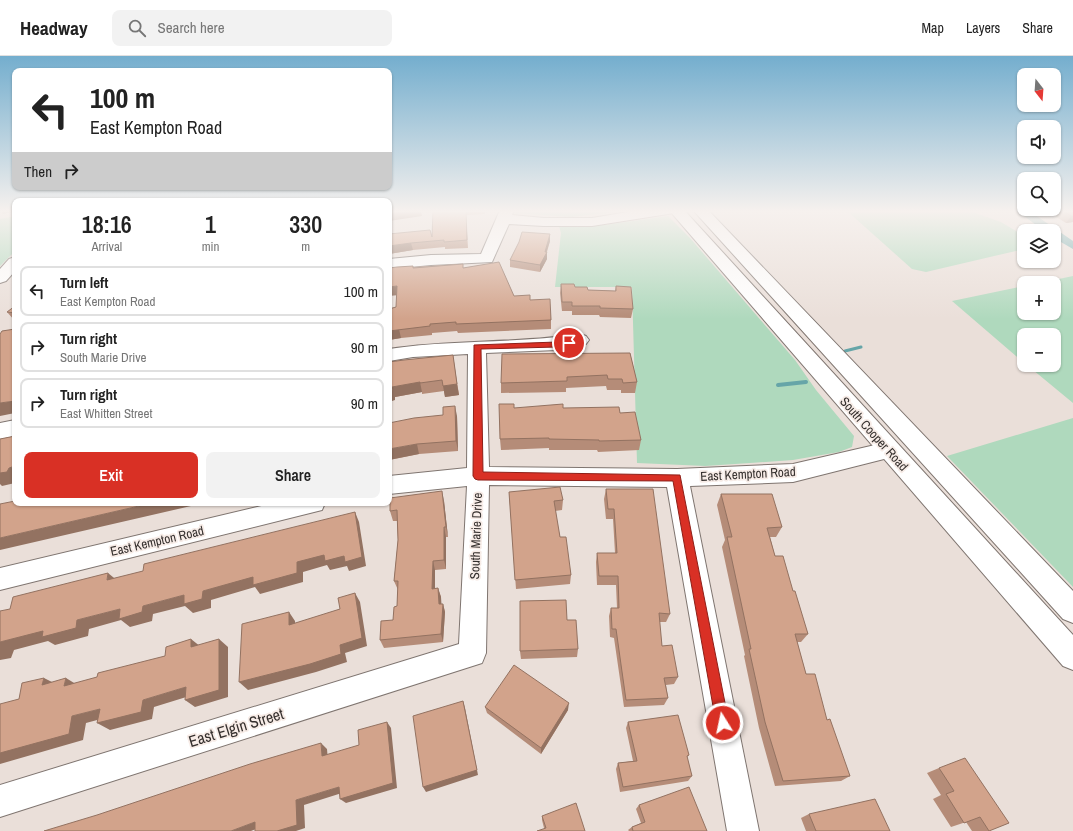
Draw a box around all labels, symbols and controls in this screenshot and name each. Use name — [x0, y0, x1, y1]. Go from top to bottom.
search box — [112, 10, 392, 46]
text: Headway — [20, 15, 88, 41]
icon: search — [126, 17, 148, 39]
text: Search here — [158, 17, 225, 38]
text: Map — [922, 19, 944, 37]
text: Layers — [966, 19, 1000, 37]
text: Share — [1022, 19, 1053, 37]
north arrow — [1017, 68, 1061, 112]
map controls — [1017, 68, 1061, 372]
text: 100 m — [90, 79, 155, 117]
icon: left — [24, 84, 76, 136]
text: East Kempton Road — [90, 115, 222, 140]
button: sound — [1017, 120, 1061, 164]
icon: right — [60, 160, 82, 182]
text: Then — [24, 161, 52, 182]
button: search — [1017, 172, 1061, 216]
text: 18:16 — [82, 208, 132, 240]
text: 1 — [205, 208, 216, 240]
text: 330 — [289, 208, 322, 240]
button: layers — [1017, 224, 1061, 268]
text: Arrival — [91, 238, 122, 255]
text: min — [202, 238, 219, 255]
text: m — [301, 238, 310, 255]
text: Turn left — [60, 272, 108, 293]
button: + — [1017, 276, 1061, 320]
icon: left — [26, 280, 48, 302]
text: 100 m — [344, 281, 378, 302]
text: East Kempton Road — [60, 293, 155, 310]
pin — [552, 326, 586, 360]
text: Turn right — [60, 328, 117, 349]
button: − — [1017, 328, 1061, 372]
icon: arrive — [558, 332, 580, 354]
icon: right — [26, 336, 48, 358]
text: 90 m — [351, 337, 378, 358]
text: South Marie Drive — [60, 349, 147, 366]
text: Turn right — [60, 384, 117, 405]
icon: right — [26, 392, 48, 414]
text: 90 m — [351, 393, 378, 414]
street label: South Cooper Road — [836, 393, 912, 475]
text: East Whitten Street — [60, 405, 152, 422]
button: Exit — [24, 452, 198, 498]
button: Share — [206, 452, 380, 498]
street label: East Kempton Road — [700, 463, 796, 485]
street label: South Marie Drive — [466, 492, 486, 580]
street label: East Kempton Road — [109, 522, 205, 560]
street label: East Elgin Street — [186, 702, 287, 752]
position arrow — [702, 702, 744, 744]

